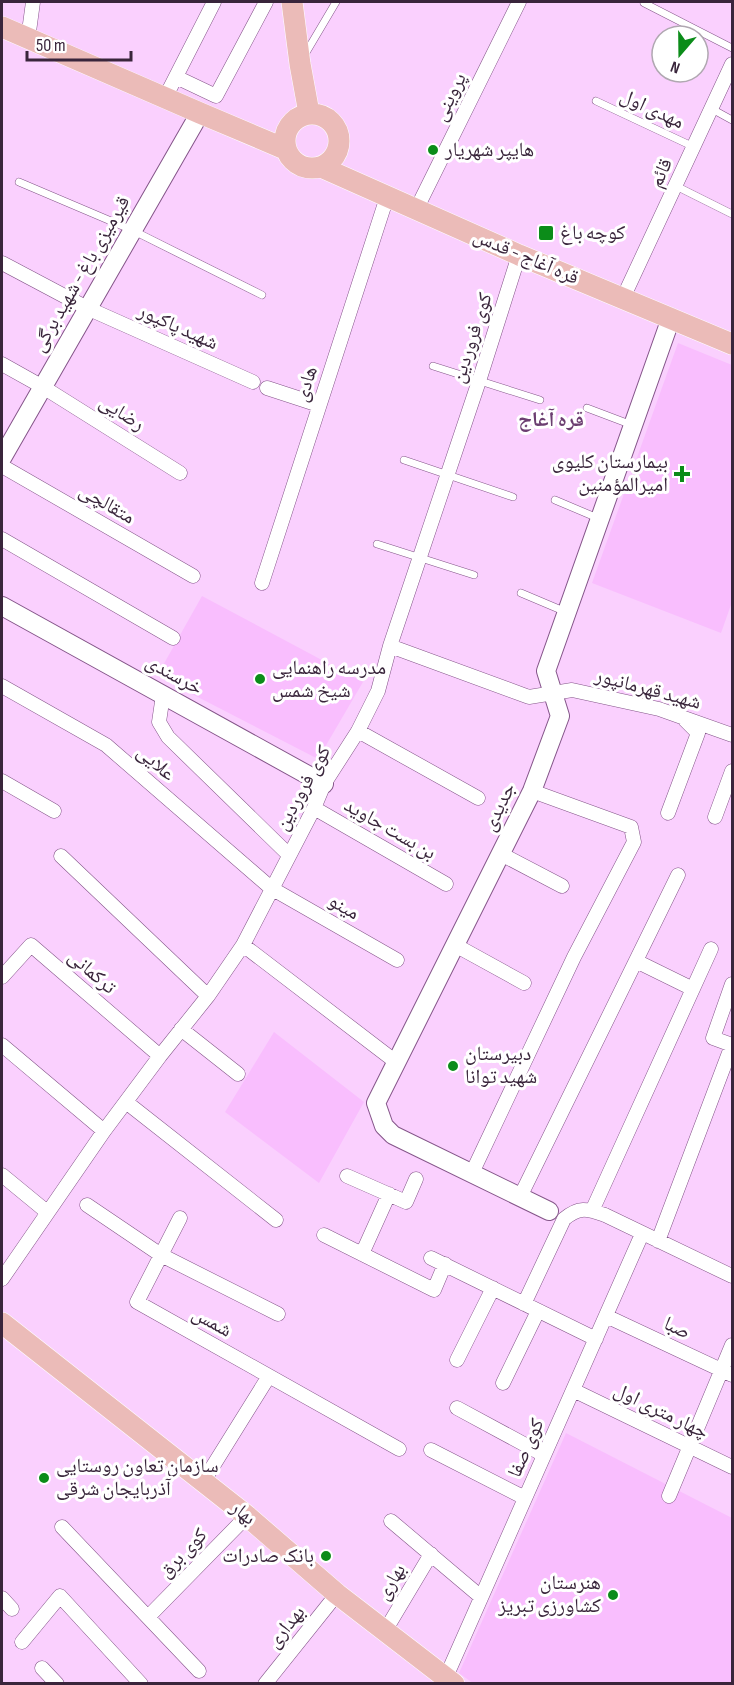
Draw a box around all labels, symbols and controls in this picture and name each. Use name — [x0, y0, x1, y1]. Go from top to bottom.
scale bar — [27, 24, 130, 62]
north arrow — [650, 24, 710, 84]
text: 50 m — [36, 35, 66, 56]
text: N — [668, 56, 683, 77]
street label: پروینی — [428, 69, 472, 125]
street label: مهدی اول — [616, 84, 688, 134]
place label: هایپر شهریار — [444, 138, 534, 162]
marker: هایپر شهریار — [426, 143, 440, 157]
street label: قائم — [644, 155, 679, 192]
street label: قیرمیزی باغ - شهید برگی — [27, 192, 135, 356]
place label: کوچه باغ — [560, 221, 625, 245]
street label: قره آغاج - قدس — [470, 224, 582, 290]
marker: کوچه باغ — [537, 224, 555, 242]
street label: کوی فروردین — [446, 290, 498, 386]
street label: شهید پاکپور — [133, 298, 222, 355]
street label: هادی — [289, 363, 323, 405]
street label: رضایی — [95, 390, 149, 436]
district label: قره آغاج — [518, 407, 584, 432]
place label: بیمارستان کلیوی امیرالمؤمنین — [552, 450, 668, 497]
marker: بیمارستان کلیوی امیرالمؤمنین — [673, 465, 691, 483]
street label: متقالچی — [75, 479, 139, 529]
street label: خرسندی — [141, 650, 207, 701]
place label: مدرسه راهنمایی شیخ شمس — [272, 656, 386, 703]
street label: شهید قهرمانپور — [591, 663, 704, 715]
marker: مدرسه راهنمایی شیخ شمس — [253, 672, 267, 686]
street label: علایی — [132, 740, 180, 786]
street label: کوی فروردین — [270, 741, 336, 835]
street label: جدیدی — [477, 779, 521, 835]
street label: بن بست جاوید — [340, 793, 440, 865]
street label: مینو — [324, 889, 364, 925]
street label: ترکمانی — [63, 945, 121, 999]
place label: دبیرستان شهید توانا — [465, 1042, 537, 1089]
marker: دبیرستان شهید توانا — [446, 1059, 460, 1073]
street label: شمس — [188, 1301, 236, 1343]
street label: صبا — [660, 1311, 694, 1345]
street label: چهار متری اول — [610, 1378, 712, 1444]
street label: کوی صفا — [502, 1415, 550, 1481]
place label: سازمان تعاون روستایی آذربایجان شرقی — [56, 1454, 219, 1501]
marker: سازمان تعاون روستایی آذربایجان شرقی — [37, 1471, 51, 1485]
street label: بهار — [225, 1495, 261, 1530]
street label: کوی برق — [154, 1523, 212, 1583]
place label: بانک صادرات — [222, 1544, 314, 1568]
marker: بانک صادرات — [319, 1549, 333, 1563]
street label: بهاری — [371, 1559, 411, 1605]
place label: هنرستان کشاورزی تبریز — [497, 1571, 601, 1618]
marker: هنرستان کشاورزی تبریز — [606, 1588, 620, 1602]
street label: بهداری — [262, 1601, 310, 1653]

